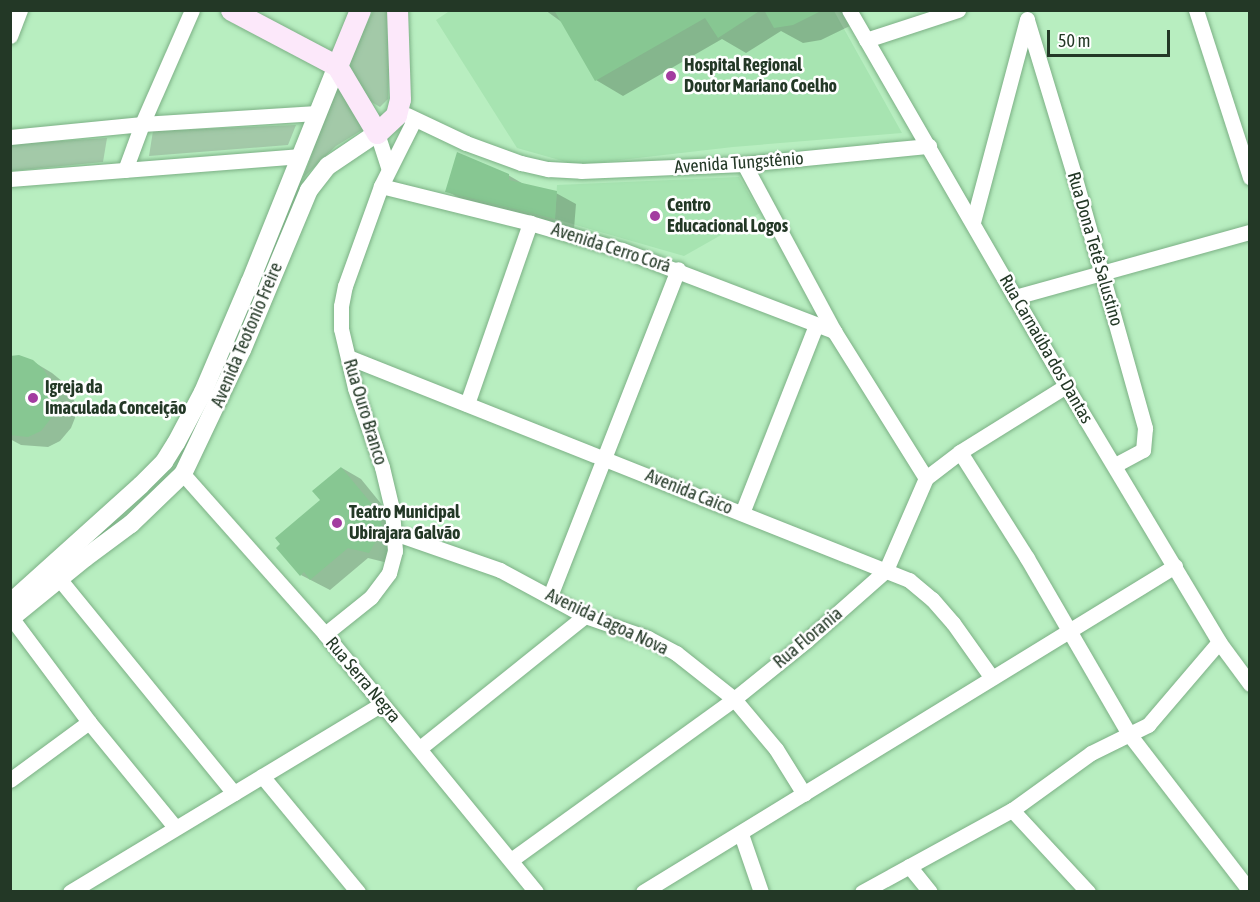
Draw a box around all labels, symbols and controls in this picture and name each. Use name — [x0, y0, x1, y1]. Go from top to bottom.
scale bar — [1050, 18, 1173, 56]
text: 50 m — [1058, 30, 1090, 51]
place label: Hospital Regional Doutor Mariano Coelho — [684, 55, 837, 98]
marker: Hospital Regional Doutor Mariano Coelho — [662, 67, 680, 85]
street label: Avenida Tungstênio — [674, 148, 804, 178]
street label: Rua Dona Tetê Salustino — [1063, 169, 1127, 329]
place label: Centro Educacional Logos — [667, 195, 788, 238]
marker: Centro Educacional Logos — [648, 209, 662, 223]
street label: Avenida Cerro Corá — [549, 219, 673, 277]
street label: Avenida Teotonio Freire — [207, 259, 287, 411]
street label: Rua Carnaúba dos Dantas — [995, 271, 1097, 427]
street label: Rua Ouro Branco — [339, 356, 391, 468]
place label: Igreja da Imaculada Conceição — [45, 377, 187, 420]
marker: Igreja da Imaculada Conceição — [26, 391, 40, 405]
street label: Avenida Caico — [642, 465, 736, 519]
place label: Teatro Municipal Ubirajara Galvão — [349, 502, 460, 544]
marker: Teatro Municipal Ubirajara Galvão — [330, 516, 344, 530]
street label: Avenida Lagoa Nova — [542, 584, 672, 660]
street label: Rua Florania — [769, 603, 847, 673]
street label: Rua Serra Negra — [321, 633, 405, 727]

